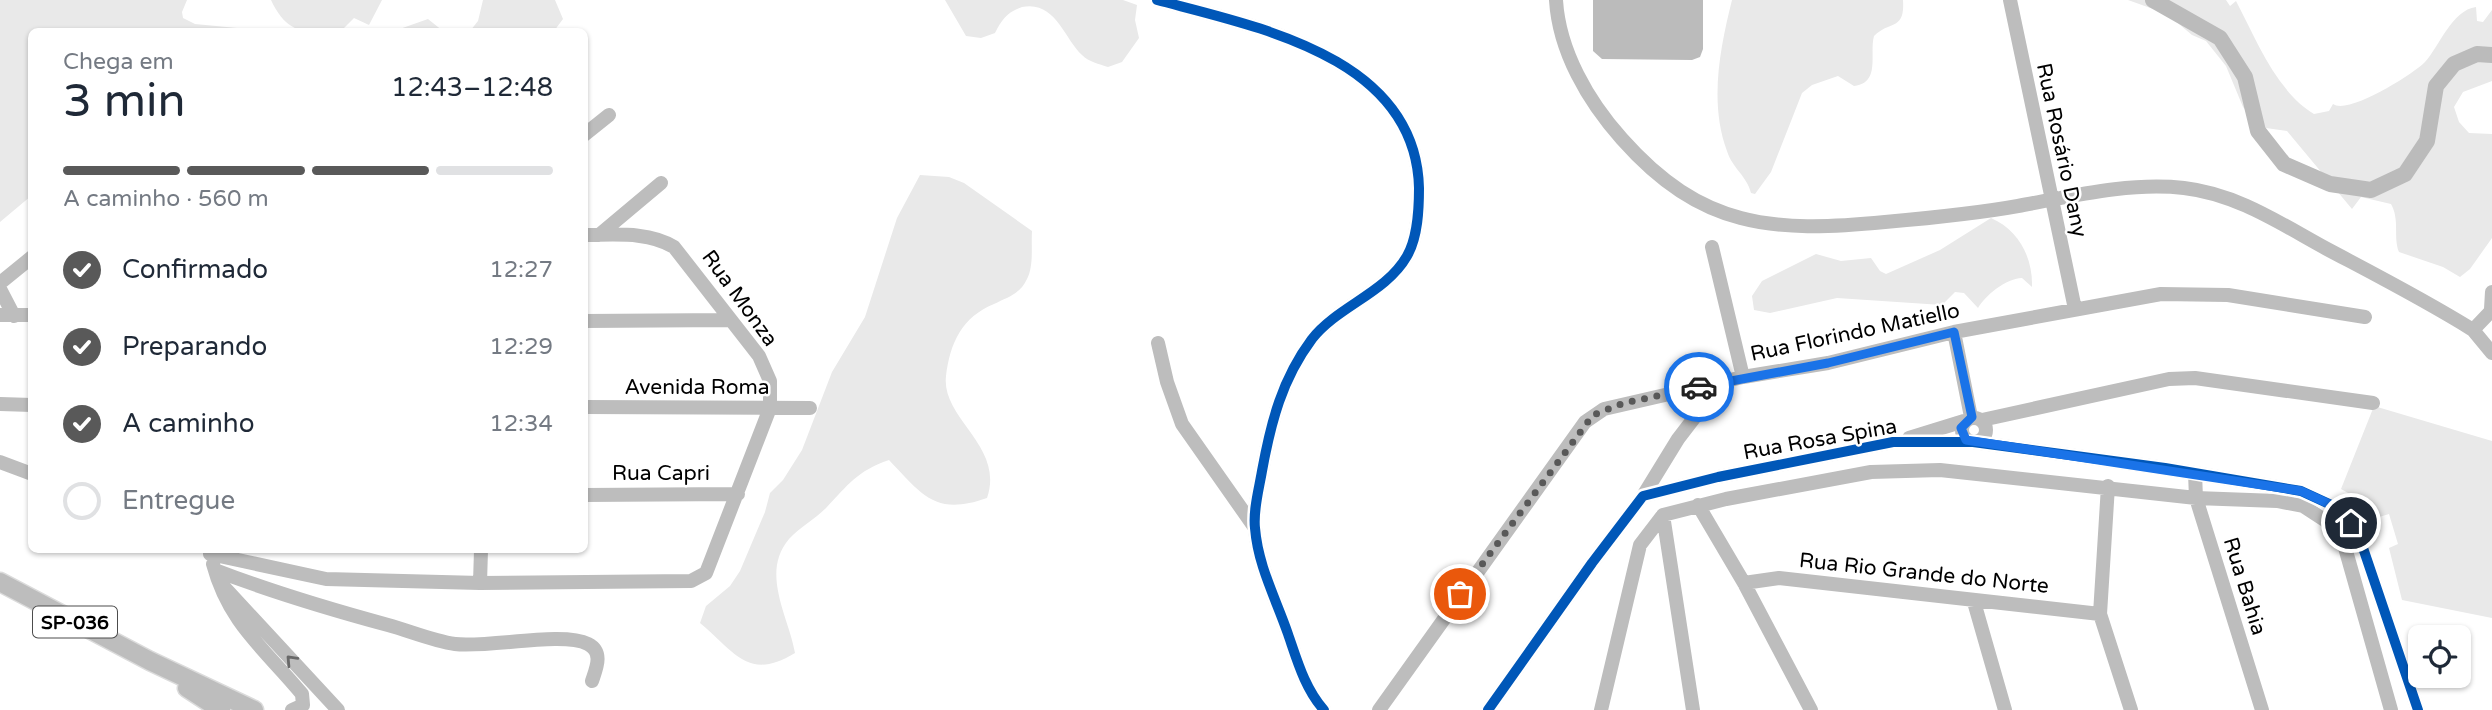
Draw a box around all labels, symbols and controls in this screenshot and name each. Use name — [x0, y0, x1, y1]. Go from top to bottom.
text: Chega em — [63, 48, 174, 76]
street label: Rua Rosário Dany — [2031, 61, 2092, 239]
text: 12:43–12:48 — [391, 72, 553, 103]
text: 3 min — [63, 74, 186, 129]
text: A caminho · 560 m — [63, 185, 269, 213]
street label: Rua Monza — [696, 245, 783, 351]
icon: check — [63, 251, 101, 289]
text: Confirmado — [122, 254, 268, 285]
text: 12:27 — [489, 256, 553, 284]
street label: Rua Florindo Matiello — [1748, 298, 1962, 367]
icon: check — [63, 328, 101, 366]
text: Preparando — [122, 331, 267, 362]
text: 12:29 — [489, 333, 553, 361]
courier — [1664, 352, 1734, 422]
icon: car — [1680, 368, 1718, 406]
street label: Avenida Roma — [624, 375, 770, 400]
icon: check — [63, 405, 101, 443]
text: A caminho — [122, 408, 254, 439]
text: 12:34 — [489, 410, 553, 438]
street label: Rua Rosa Spina — [1741, 414, 1899, 465]
street label: Rua Capri — [612, 461, 710, 486]
text: Entregue — [122, 485, 235, 516]
pin — [2321, 493, 2381, 553]
icon: home — [2332, 504, 2370, 542]
street label: Rua Bahia — [2218, 534, 2271, 638]
street label: Rua Rio Grande do Norte — [1798, 548, 2050, 599]
pin — [1430, 564, 1490, 624]
icon: bag — [1441, 575, 1479, 613]
road number: SP-036 — [33, 607, 117, 638]
map controls — [2408, 625, 2471, 688]
button: locate — [2408, 625, 2471, 688]
one-way arrow — [287, 656, 299, 669]

